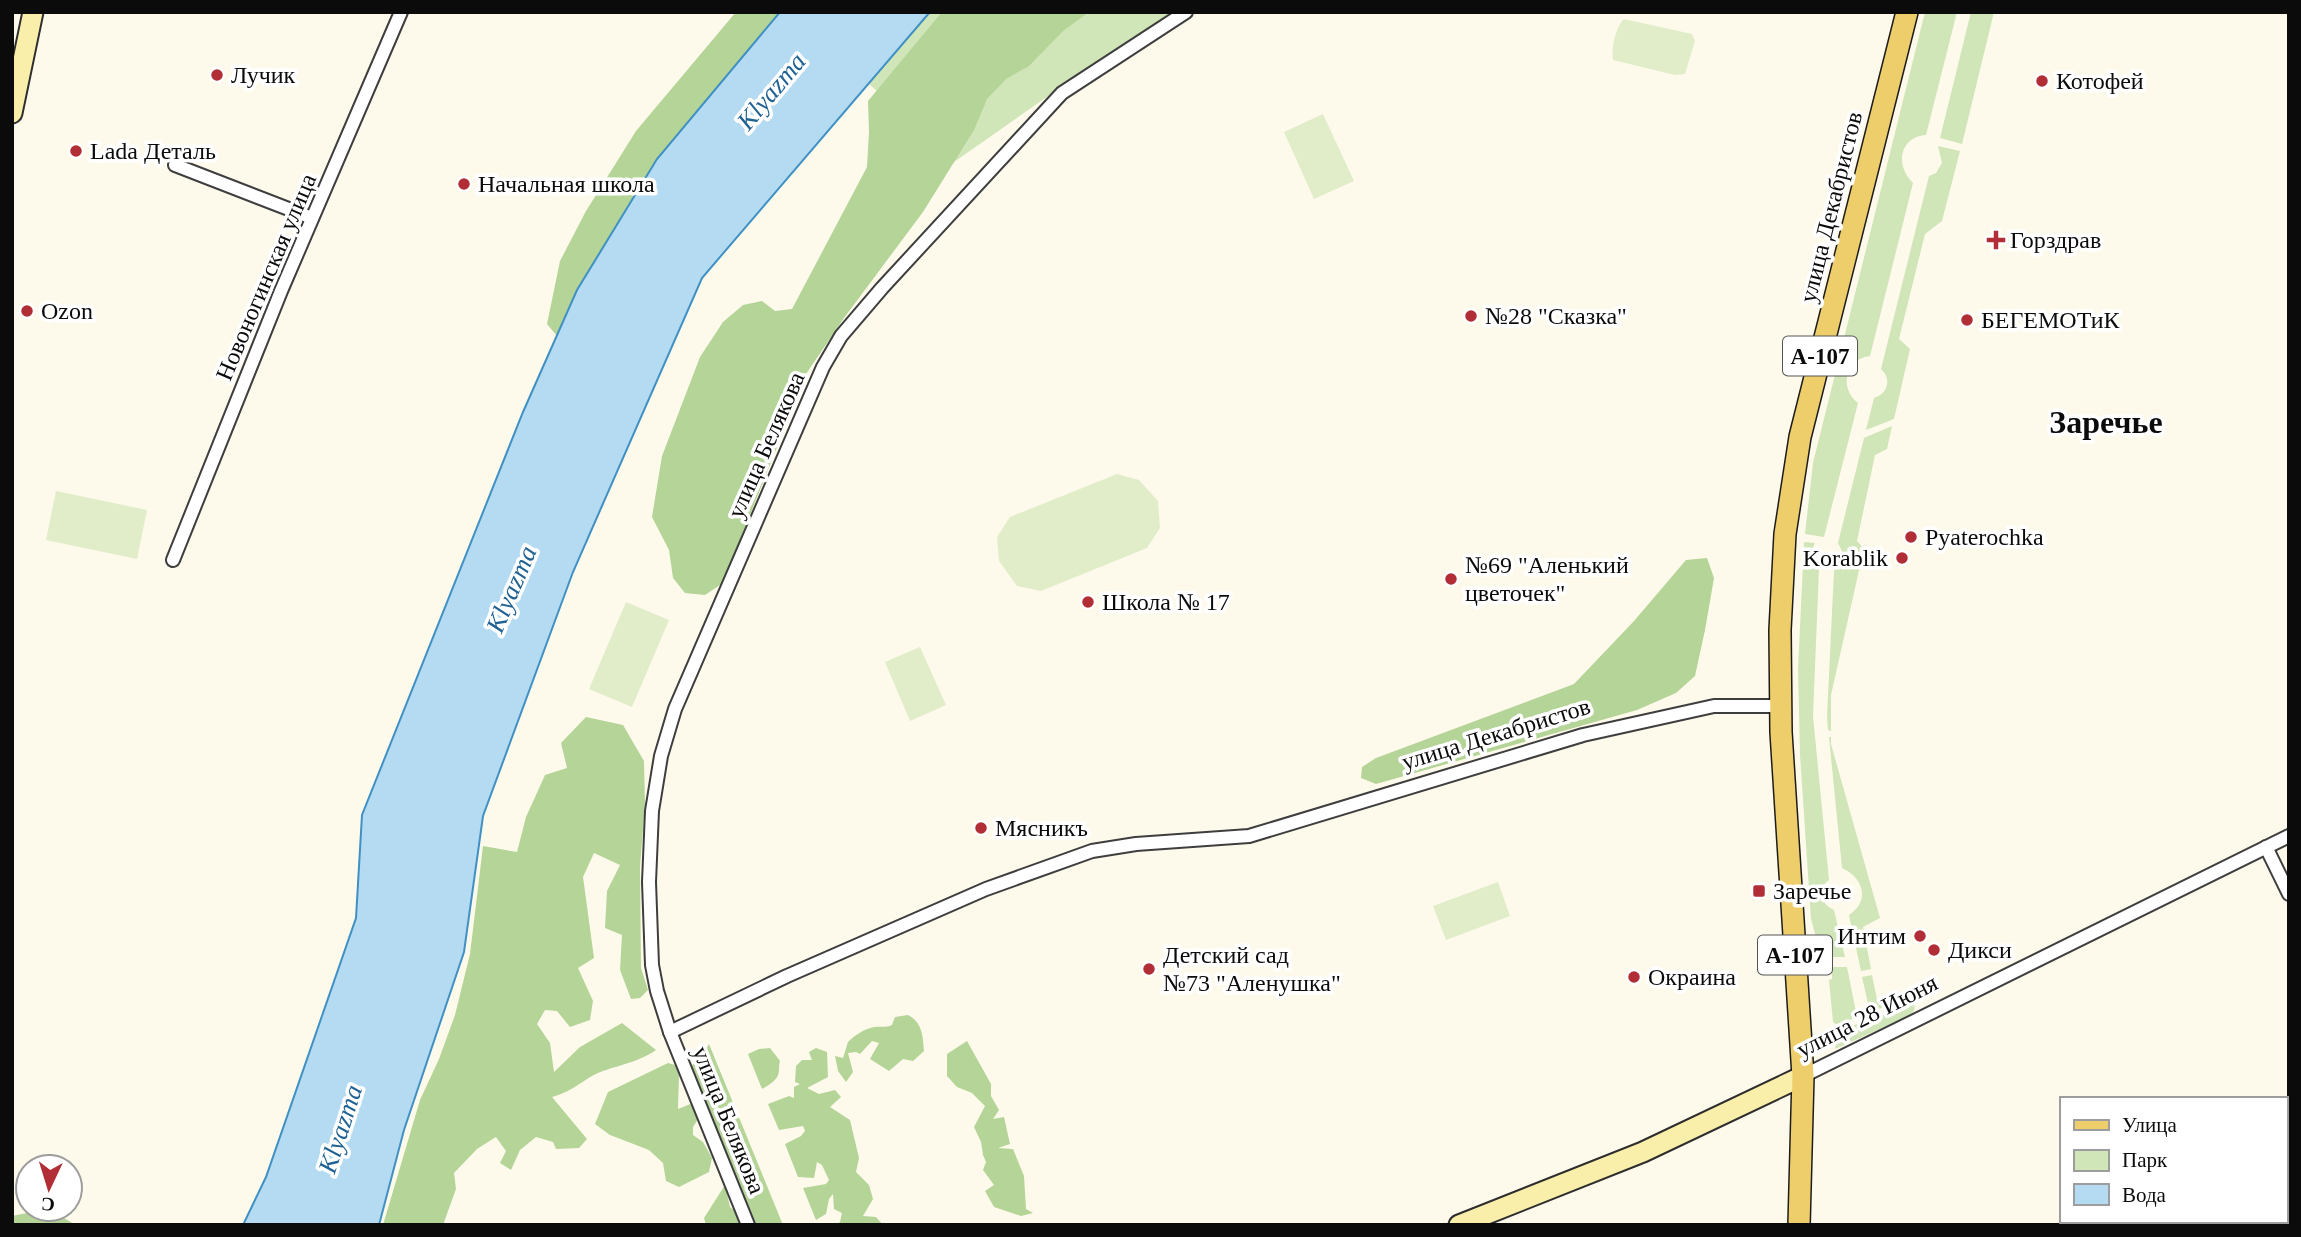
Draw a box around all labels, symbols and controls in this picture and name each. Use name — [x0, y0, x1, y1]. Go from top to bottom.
water label: Klyazma — [730, 47, 812, 136]
place label: Лучик — [231, 62, 296, 88]
marker: Лучик — [209, 67, 225, 83]
place label: Котофей — [2056, 68, 2144, 94]
marker: Котофей — [2034, 73, 2050, 89]
street label: улица Декабристов — [1795, 109, 1867, 305]
place label: Lada Деталь — [90, 138, 216, 164]
marker: Lada Деталь — [68, 143, 84, 159]
street label: Новоногинская улица — [211, 170, 321, 384]
place label: Начальная школа — [478, 171, 655, 197]
marker: Начальная школа — [456, 176, 472, 192]
place label: Горздрав — [2010, 227, 2101, 253]
marker: Горздрав — [1988, 232, 2004, 248]
place label: Ozon — [41, 298, 93, 324]
marker: Ozon — [19, 303, 35, 319]
place label: №28 "Сказка" — [1485, 303, 1627, 329]
place label: БЕГЕМОТиК — [1981, 307, 2121, 333]
marker: №28 "Сказка" — [1463, 308, 1479, 324]
marker: БЕГЕМОТиК — [1959, 312, 1975, 328]
road number: А-107 — [1783, 336, 1857, 376]
street label: улица Белякова — [722, 368, 810, 522]
district label: Заречье — [2049, 404, 2163, 440]
place label: Pyaterochka — [1925, 524, 2044, 550]
marker: Pyaterochka — [1903, 529, 1919, 545]
water label: Klyazma — [480, 542, 543, 638]
place label: Korablik — [1803, 545, 1888, 571]
marker: Korablik — [1894, 550, 1910, 566]
place label: №69 "Аленький цветочек" — [1465, 552, 1629, 606]
marker: №69 "Аленький цветочек" — [1443, 571, 1459, 587]
place label: Школа № 17 — [1102, 589, 1230, 615]
marker: Школа № 17 — [1080, 594, 1096, 610]
street label: улица Декабристов — [1399, 693, 1593, 775]
place label: Мясникъ — [995, 815, 1088, 841]
marker: Мясникъ — [973, 820, 989, 836]
place label: Заречье — [1773, 878, 1851, 904]
marker: Заречье — [1751, 883, 1767, 899]
place label: Интим — [1837, 923, 1906, 949]
marker: Интим — [1912, 928, 1928, 944]
road number: А-107 — [1758, 936, 1832, 974]
place label: Дикси — [1948, 937, 2012, 963]
place label: Детский сад №73 "Аленушка" — [1163, 942, 1341, 996]
marker: Дикси — [1926, 942, 1942, 958]
marker: Детский сад №73 "Аленушка" — [1141, 961, 1157, 977]
place label: Окраина — [1648, 964, 1736, 990]
marker: Окраина — [1626, 969, 1642, 985]
street label: улица 28 Июня — [1792, 969, 1942, 1063]
street label: улица Белякова — [688, 1042, 771, 1198]
water label: Klyazma — [312, 1081, 368, 1178]
legend — [2060, 1097, 2287, 1223]
text: Улица — [2122, 1113, 2177, 1137]
text: Парк — [2122, 1148, 2168, 1172]
north arrow — [14, 1153, 84, 1223]
text: Вода — [2122, 1183, 2167, 1207]
text: С — [40, 1194, 55, 1215]

